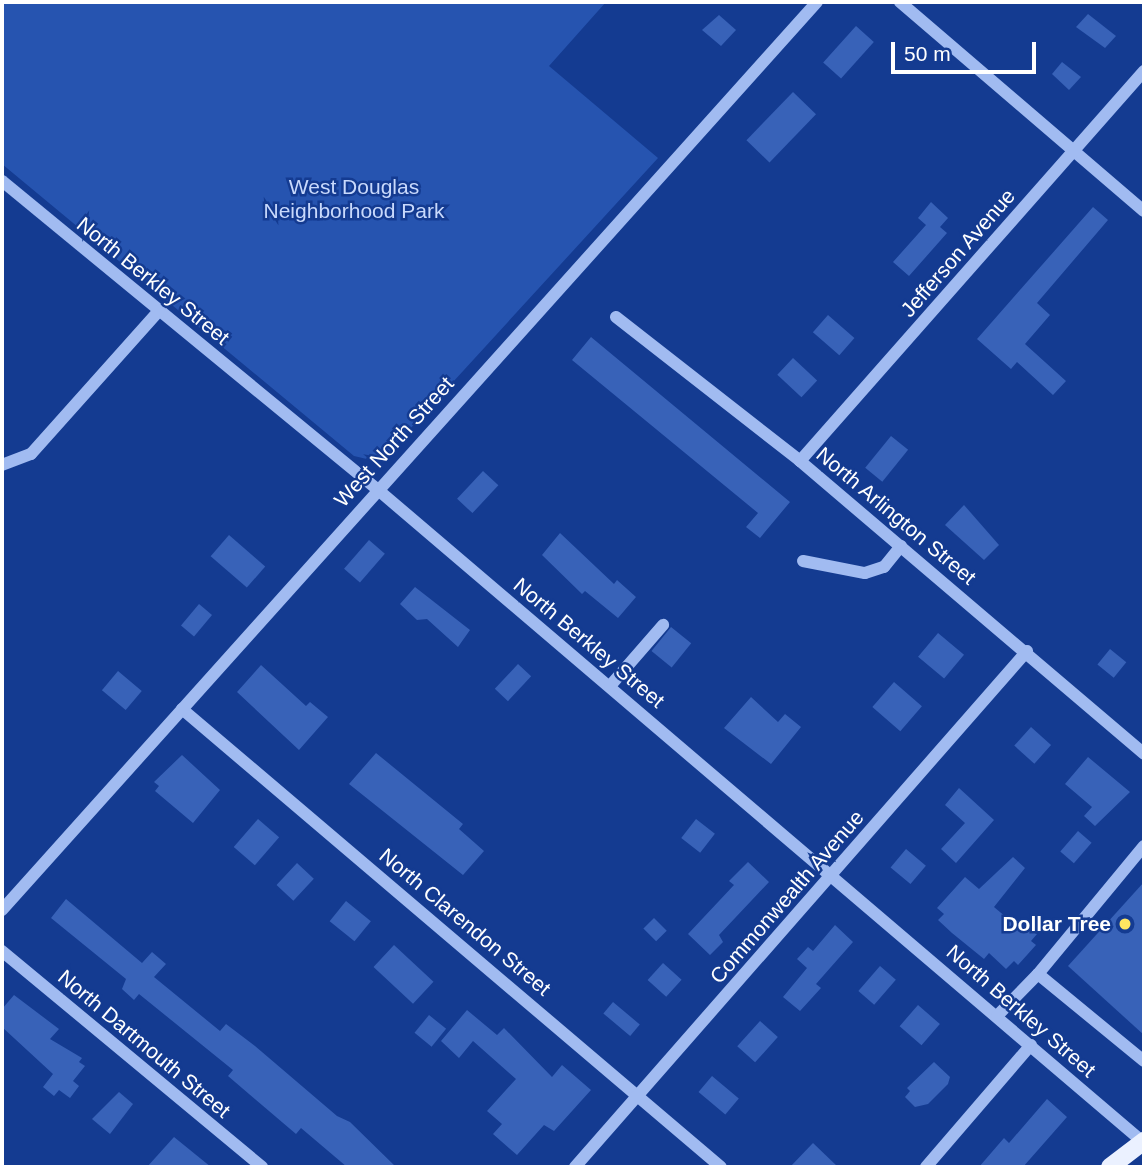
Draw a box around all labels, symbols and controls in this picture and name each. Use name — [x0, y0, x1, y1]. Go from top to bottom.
scale bar — [894, 28, 1039, 72]
text: 50 m — [904, 42, 951, 65]
park label: West Douglas Neighborhood Park — [264, 174, 444, 224]
street label: Jefferson Avenue — [895, 183, 1021, 323]
street label: North Berkley Street — [72, 212, 234, 350]
street label: West North Street — [329, 372, 459, 512]
street label: North Arlington Street — [811, 441, 981, 591]
street label: North Berkley Street — [508, 573, 670, 713]
street label: Commonwealth Avenue — [704, 805, 870, 989]
street label: North Clarendon Street — [374, 843, 556, 1001]
place label: Dollar Tree — [1002, 911, 1111, 937]
marker: Dollar Tree — [1117, 916, 1133, 932]
street label: North Berkley Street — [941, 939, 1101, 1083]
street label: North Dartmouth Street — [53, 965, 235, 1123]

